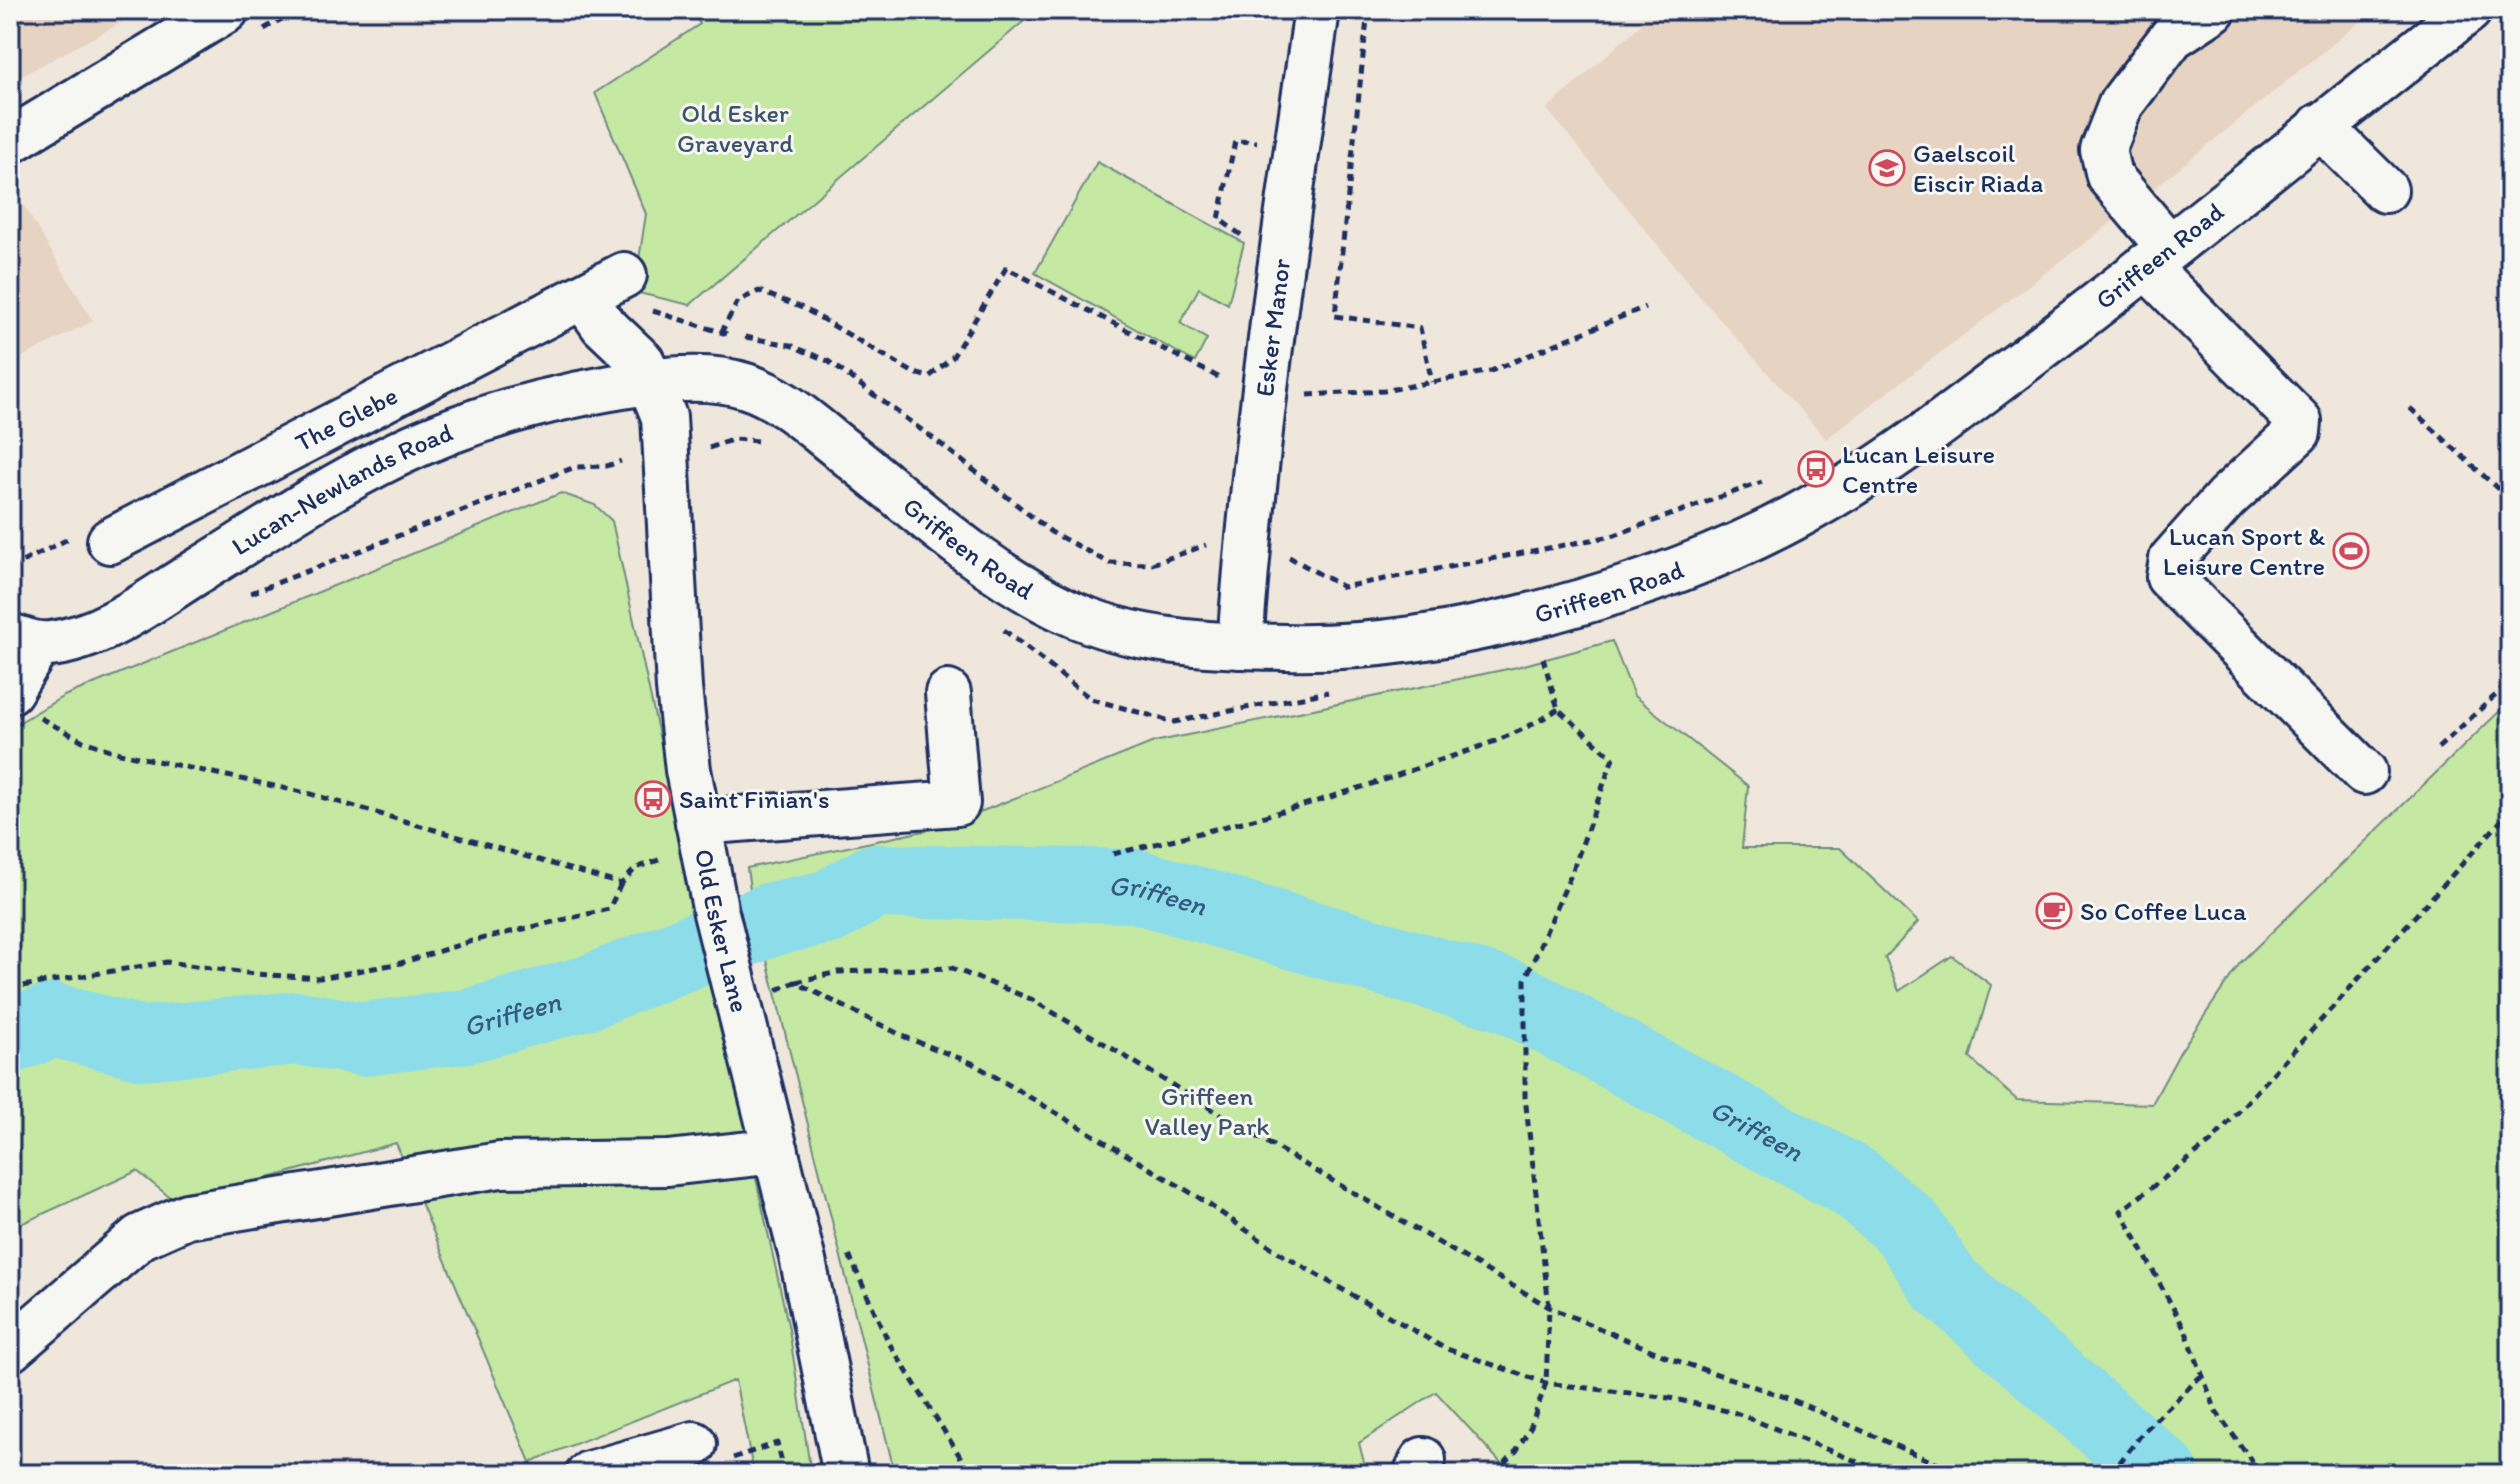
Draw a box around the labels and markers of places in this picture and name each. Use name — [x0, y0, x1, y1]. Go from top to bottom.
place label: Gaelscoil Eiscir Riada — [1913, 137, 2043, 199]
school or university icon: Gaelscoil Eiscir Riada — [1868, 149, 1906, 187]
place label: Lucan Leisure Centre — [1842, 438, 1995, 500]
bus stop icon: Lucan Leisure Centre — [1797, 450, 1835, 488]
place label: Lucan Sport & Leisure Centre — [2163, 520, 2325, 582]
sports icon: Lucan Sport & Leisure Centre — [2332, 532, 2370, 570]
bus stop icon: Saint Finian's — [634, 780, 672, 818]
place label: Saint Finian's — [679, 783, 829, 815]
cafe icon: So Coffee Luca — [2035, 892, 2073, 930]
place label: So Coffee Luca — [2080, 895, 2247, 927]

